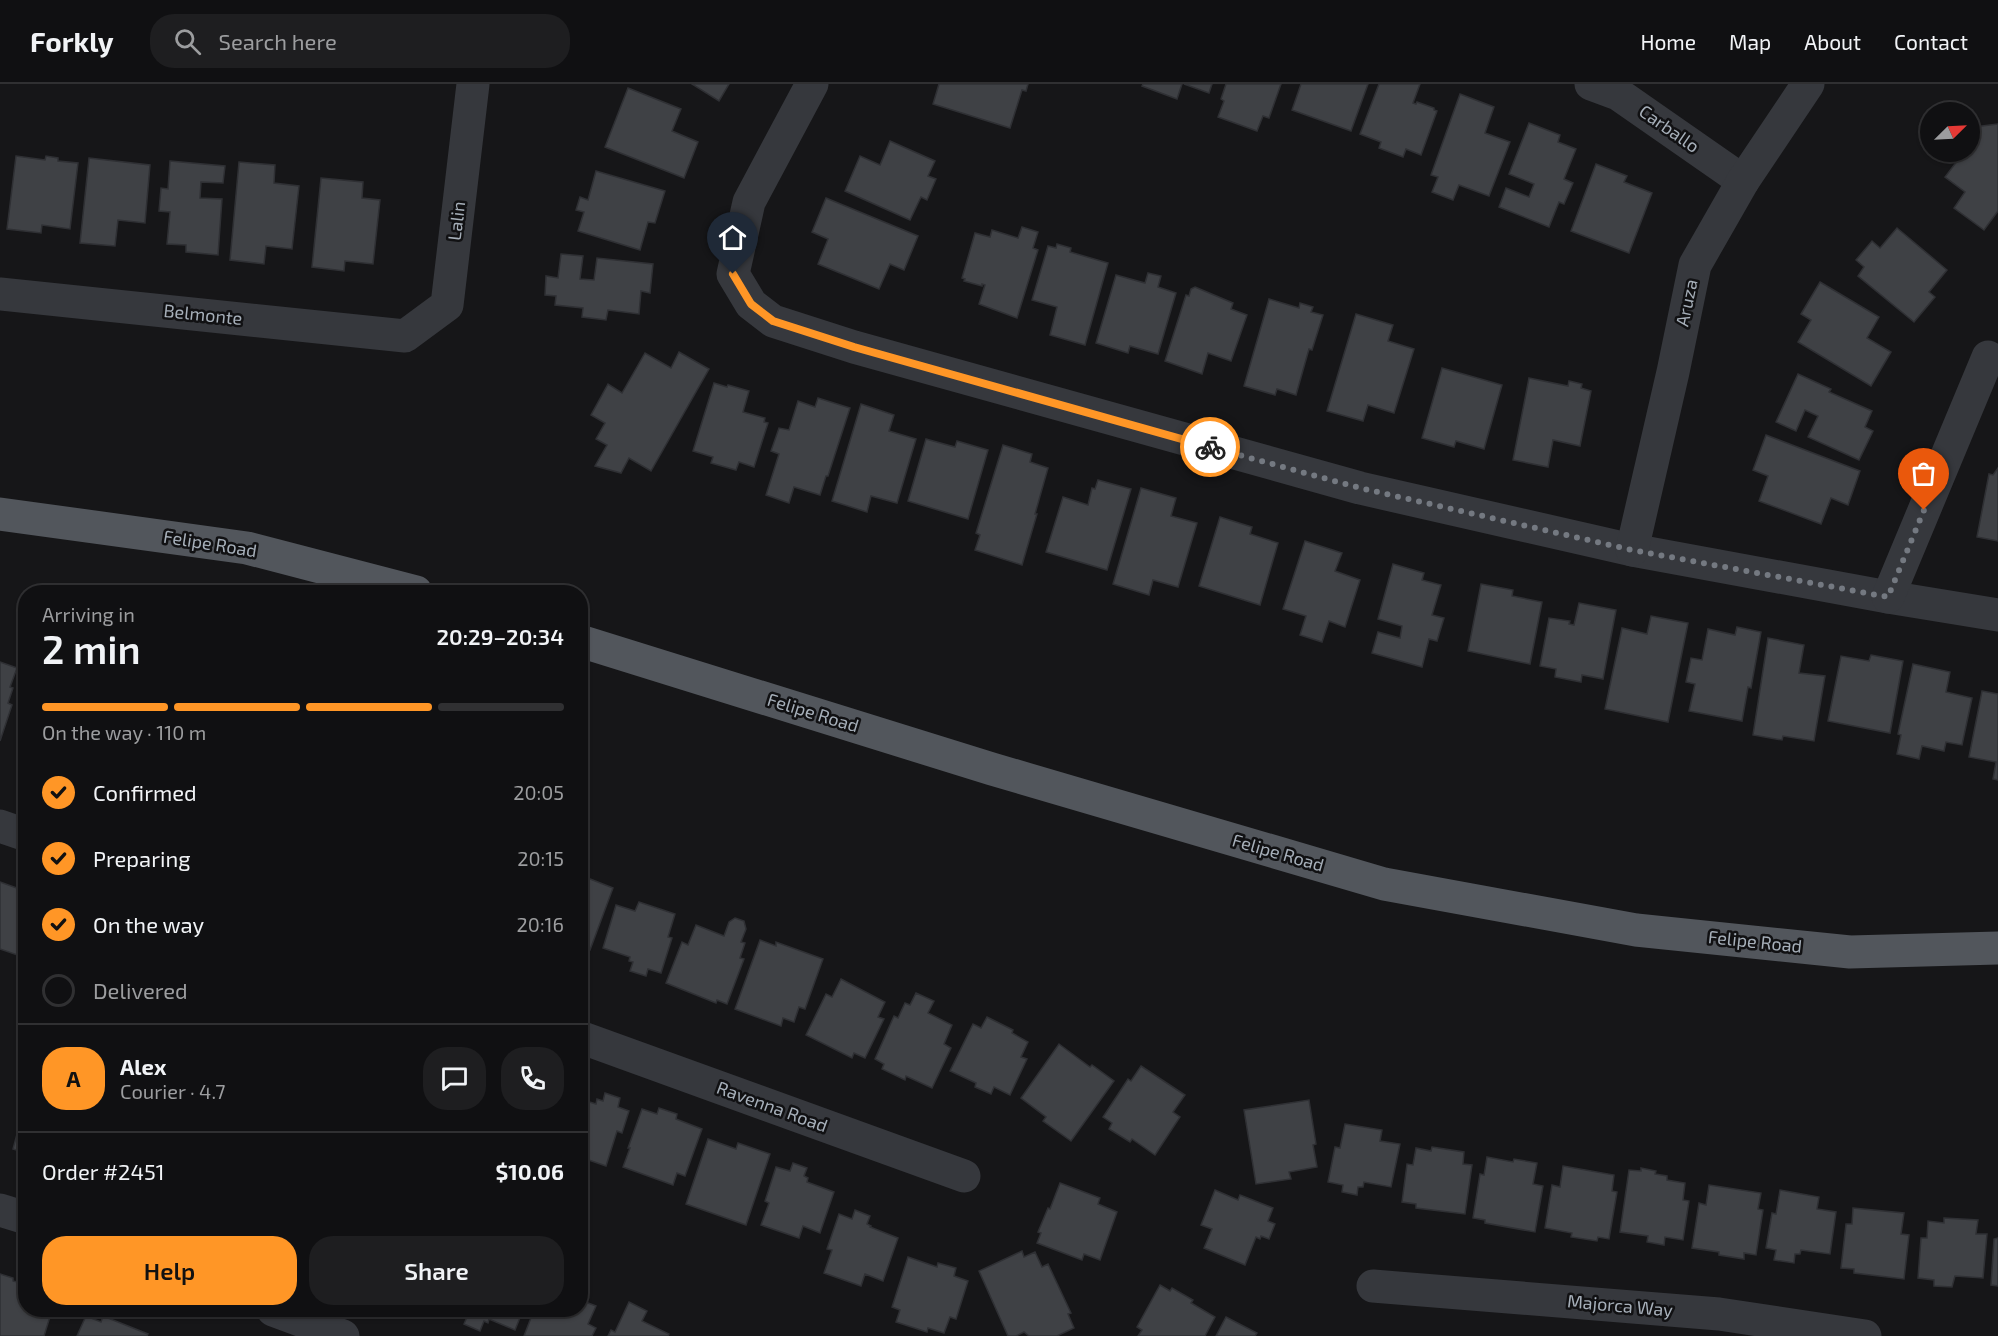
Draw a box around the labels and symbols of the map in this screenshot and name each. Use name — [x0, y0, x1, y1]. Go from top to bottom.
street label: Carballo — [1635, 100, 1704, 157]
north arrow — [1920, 102, 1980, 162]
street label: Lalin — [443, 200, 469, 242]
pin — [707, 212, 758, 274]
street label: Aruza — [1670, 277, 1702, 328]
street label: Belmonte — [163, 299, 244, 329]
courier — [1180, 417, 1240, 477]
pin — [1898, 448, 1949, 510]
street label: Felipe Road — [162, 525, 259, 561]
street label: Felipe Road — [765, 688, 862, 736]
street label: Felipe Road — [1230, 828, 1327, 876]
street label: Felipe Road — [1707, 925, 1803, 957]
street label: Ravenna Road — [714, 1076, 831, 1136]
street label: Majorca Way — [1566, 1289, 1674, 1321]

